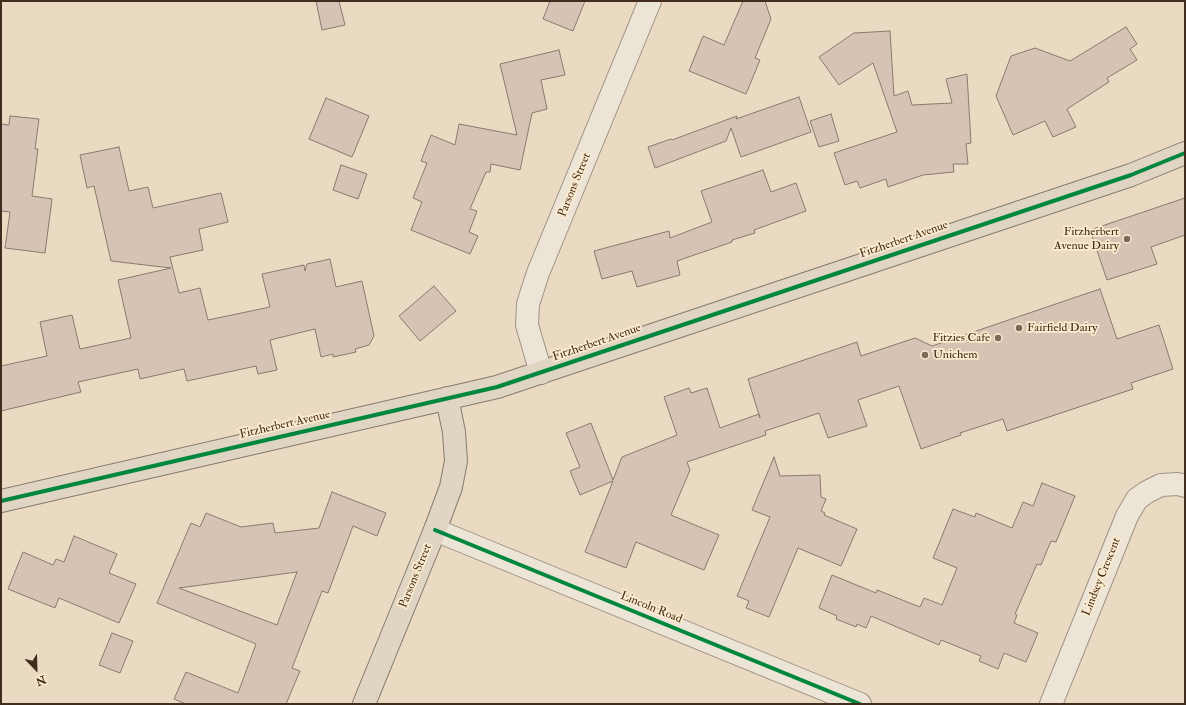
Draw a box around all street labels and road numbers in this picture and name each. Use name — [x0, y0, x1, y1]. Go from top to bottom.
street label: Parsons Street — [556, 151, 594, 219]
street label: Fitzherbert Avenue — [858, 218, 950, 262]
street label: Fitzherbert Avenue — [551, 321, 643, 365]
street label: Fitzherbert Avenue — [238, 408, 332, 442]
street label: Lindsey Crescent — [1080, 536, 1124, 618]
street label: Parsons Street — [397, 542, 435, 610]
street label: Lincoln Road — [618, 589, 684, 627]

